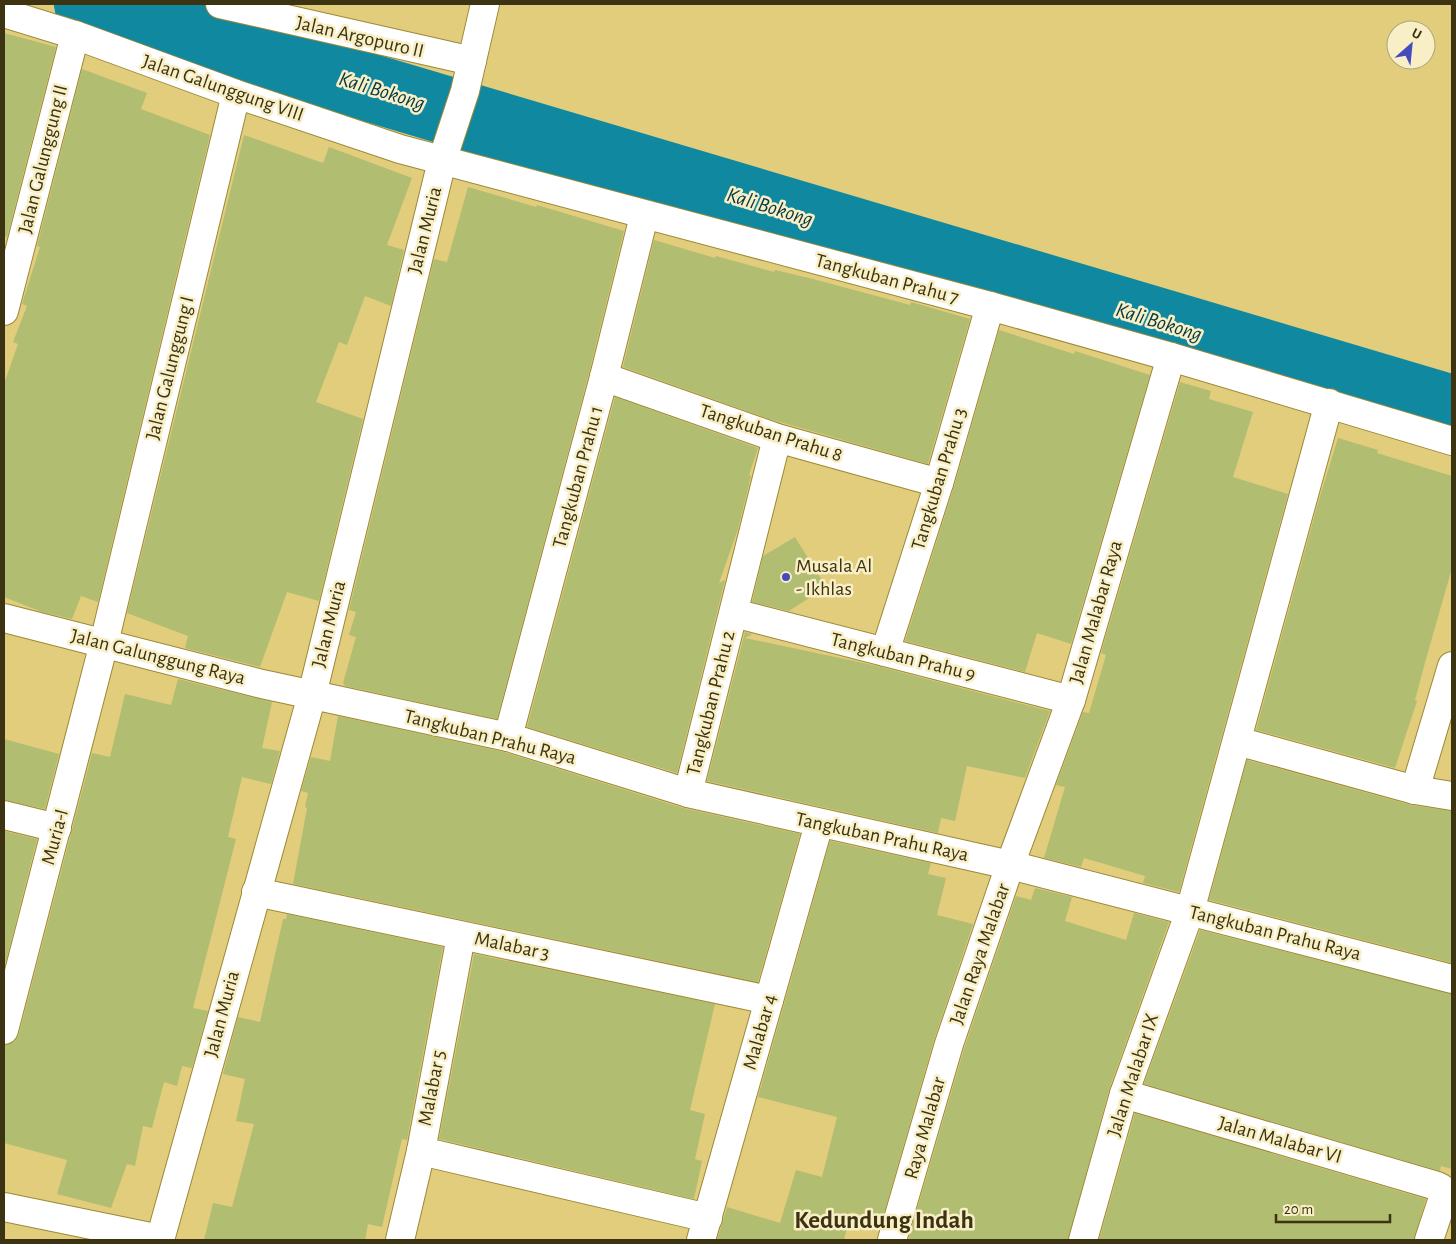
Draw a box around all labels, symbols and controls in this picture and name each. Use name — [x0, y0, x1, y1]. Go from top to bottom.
street label: Jalan Argopuro II — [294, 13, 426, 61]
north arrow — [1386, 20, 1436, 70]
text: U — [1409, 26, 1424, 43]
street label: Jalan Galunggung VIII — [140, 51, 306, 125]
water label: Kali Bokong — [336, 68, 428, 114]
street label: Jalan Galunggung II — [15, 83, 71, 235]
water label: Kali Bokong — [724, 184, 816, 230]
street label: Jalan Muria — [405, 185, 445, 275]
street label: Tangkuban Prahu 7 — [813, 250, 961, 308]
street label: Jalan Galunggung I — [142, 294, 198, 442]
water label: Kali Bokong — [1113, 299, 1205, 345]
street label: Tangkuban Prahu 8 — [697, 400, 845, 466]
street label: Tangkuban Prahu 1 — [549, 404, 607, 550]
street label: Tangkuban Prahu 3 — [908, 405, 970, 553]
street label: Jalan Malabar Raya — [1066, 538, 1126, 686]
place label: Musala Al - Ikhlas — [796, 556, 872, 599]
marker: Musala Al - Ikhlas — [780, 571, 792, 583]
street label: Jalan Muria — [309, 579, 349, 669]
street label: Jalan Galunggung Raya — [69, 626, 247, 688]
street label: Tangkuban Prahu 2 — [683, 629, 739, 777]
street label: Tangkuban Prahu 9 — [828, 629, 978, 685]
street label: Tangkuban Prahu Raya — [402, 706, 578, 768]
street label: Muria-I — [38, 807, 72, 867]
street label: Tangkuban Prahu Raya — [794, 809, 970, 865]
street label: Jalan Raya Malabar — [946, 880, 1014, 1027]
street label: Tangkuban Prahu Raya — [1187, 902, 1363, 964]
street label: Malabar 3 — [473, 928, 551, 964]
street label: Jalan Muria — [201, 969, 243, 1059]
street label: Malabar 4 — [740, 992, 780, 1072]
street label: Jalan Malabar IX — [1104, 1011, 1162, 1139]
street label: Malabar 5 — [415, 1049, 449, 1127]
street label: Raya Malabar — [901, 1074, 949, 1181]
street label: Jalan Malabar VI — [1216, 1113, 1344, 1167]
scale bar — [1276, 1192, 1390, 1224]
text: 20 m — [1284, 1202, 1313, 1217]
district label: Kedundung Indah — [794, 1208, 974, 1233]

